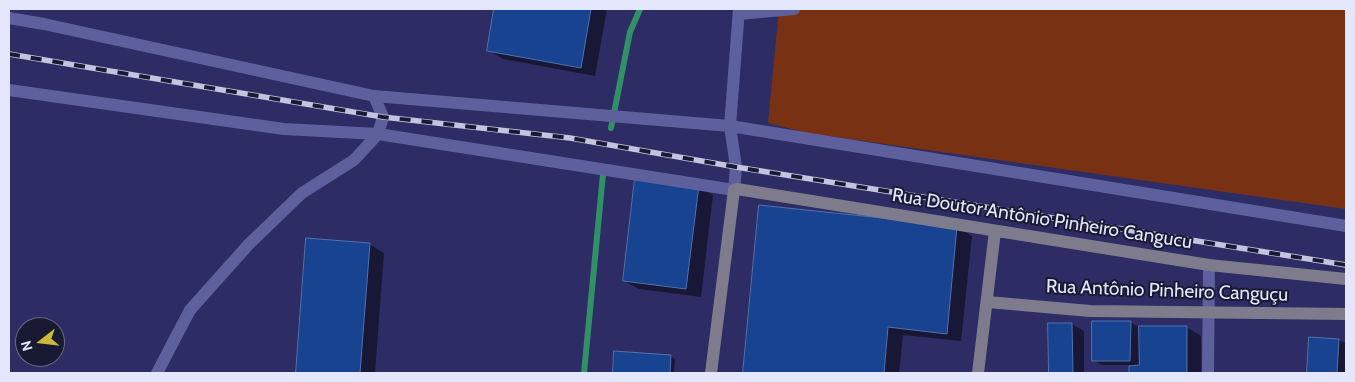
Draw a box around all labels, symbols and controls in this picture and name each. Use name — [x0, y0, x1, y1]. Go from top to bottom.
street label: Rua Doutor Antônio Pinheiro Cangucu — [890, 184, 1194, 254]
street label: Rua Antônio Pinheiro Canguçu — [1046, 275, 1288, 307]
north arrow — [15, 317, 65, 367]
text: N — [17, 339, 37, 353]

